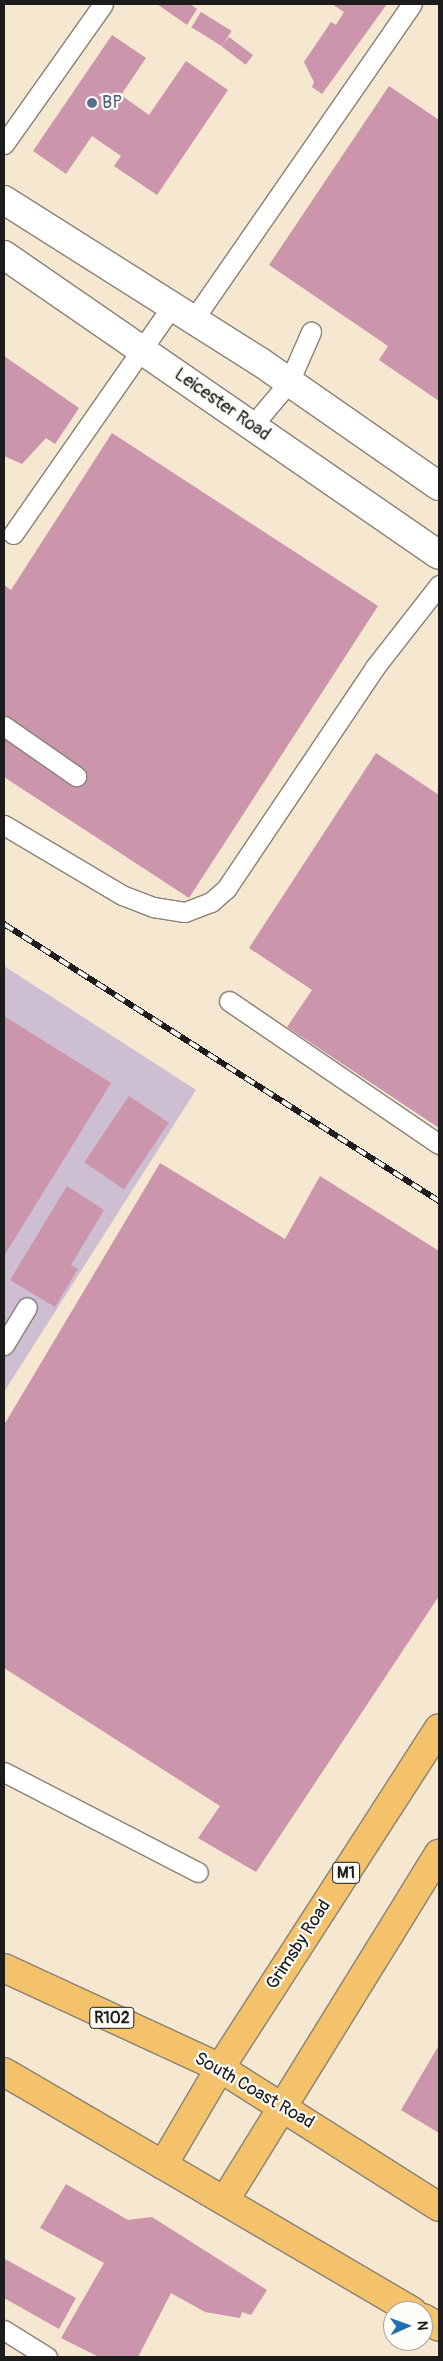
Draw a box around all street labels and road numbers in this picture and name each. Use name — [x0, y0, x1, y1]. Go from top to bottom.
street label: Leicester Road — [170, 364, 274, 446]
road number: M1 — [331, 1860, 361, 1886]
street label: Grimsby Road — [262, 1896, 336, 1994]
road number: R102 — [88, 2005, 136, 2032]
street label: South Coast Road — [190, 2048, 318, 2134]

